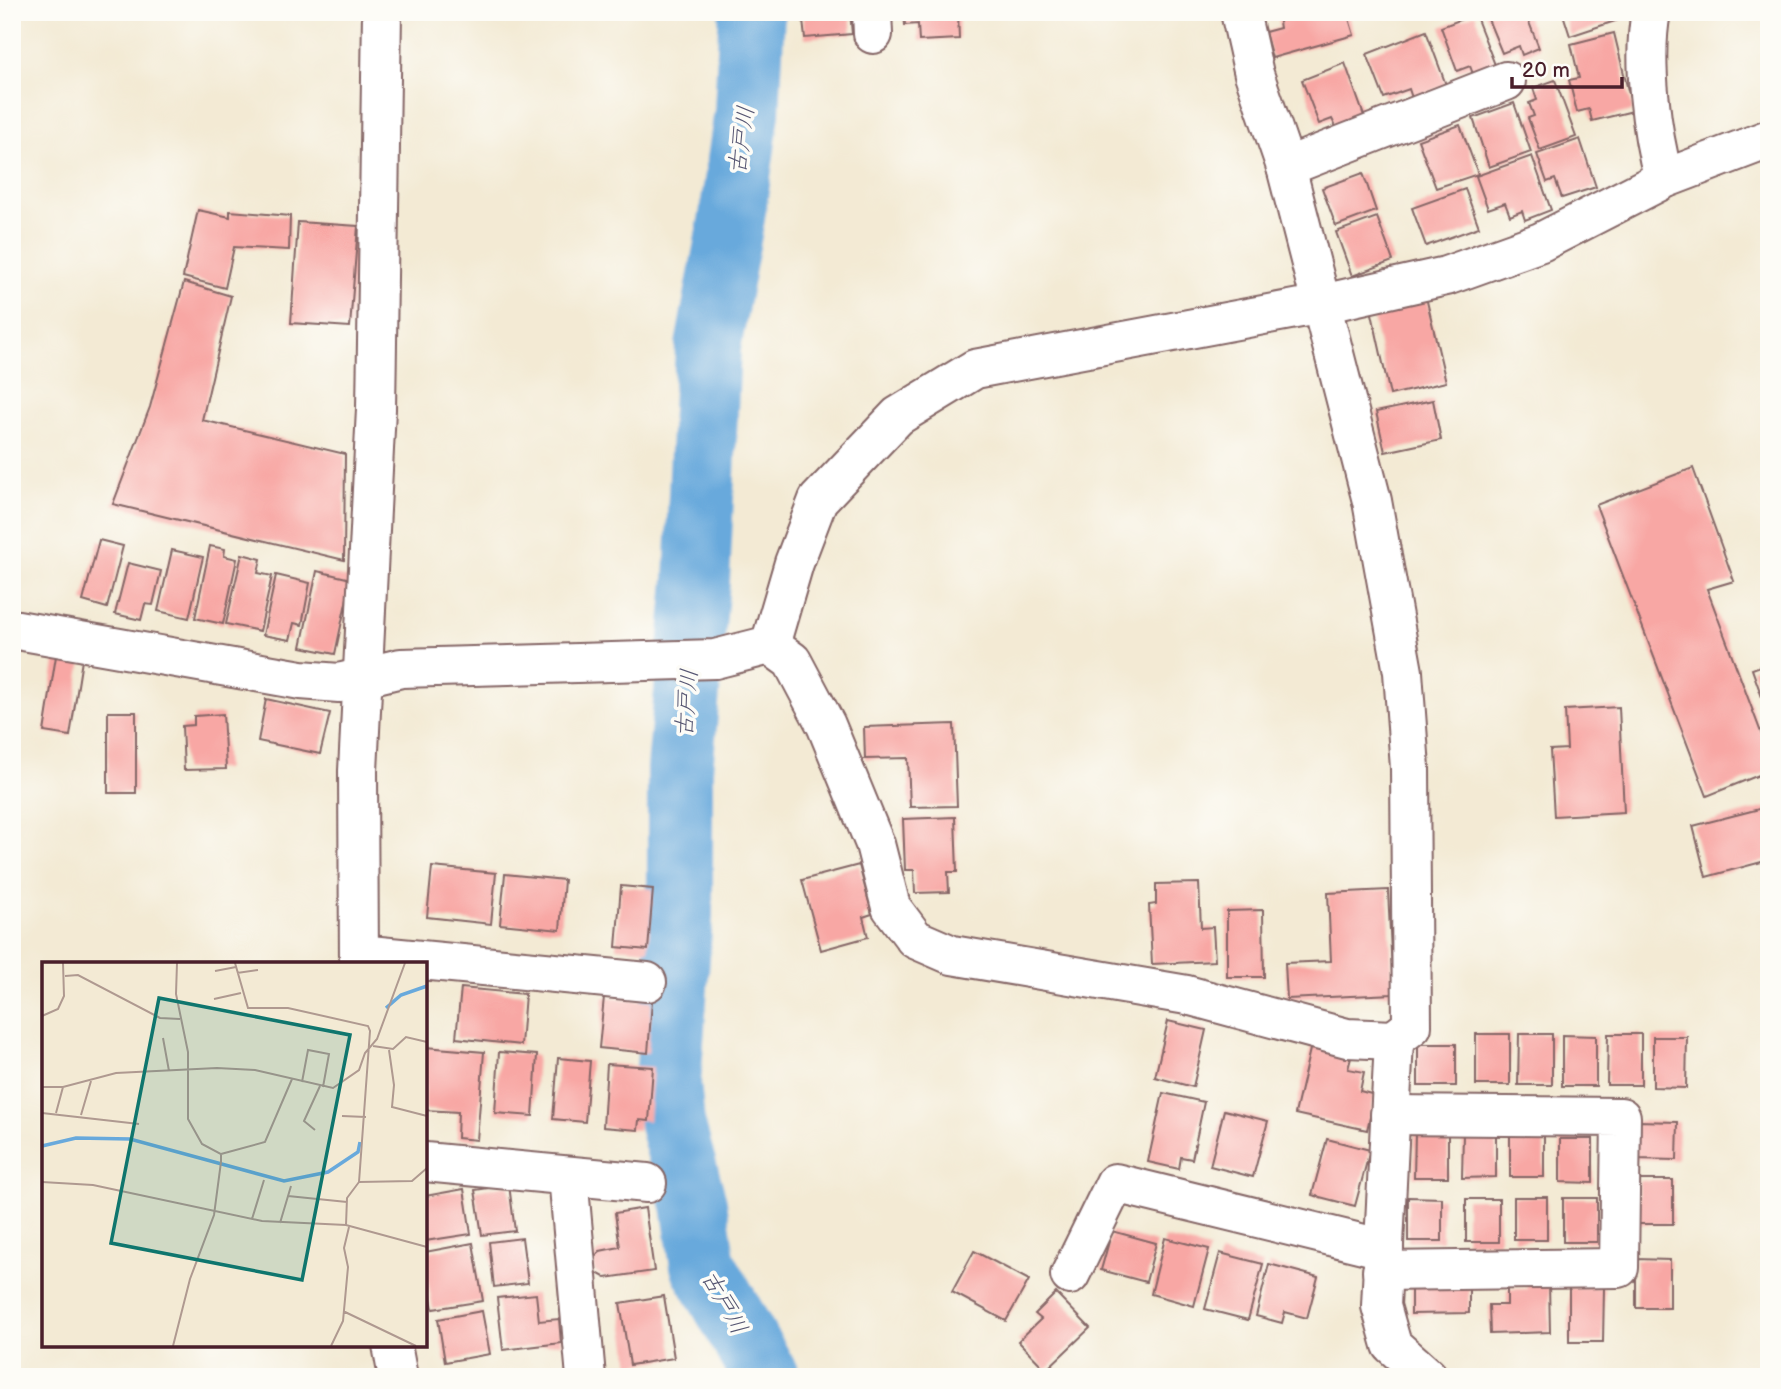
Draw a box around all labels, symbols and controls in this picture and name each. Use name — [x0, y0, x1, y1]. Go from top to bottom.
scale bar — [1512, 46, 1622, 90]
text: 20 m — [1522, 58, 1570, 83]
water label: 古戸川 — [723, 104, 761, 176]
water label: 古戸川 — [670, 667, 704, 739]
inset map — [42, 962, 427, 1347]
water label: 古戸川 — [695, 1266, 753, 1339]

